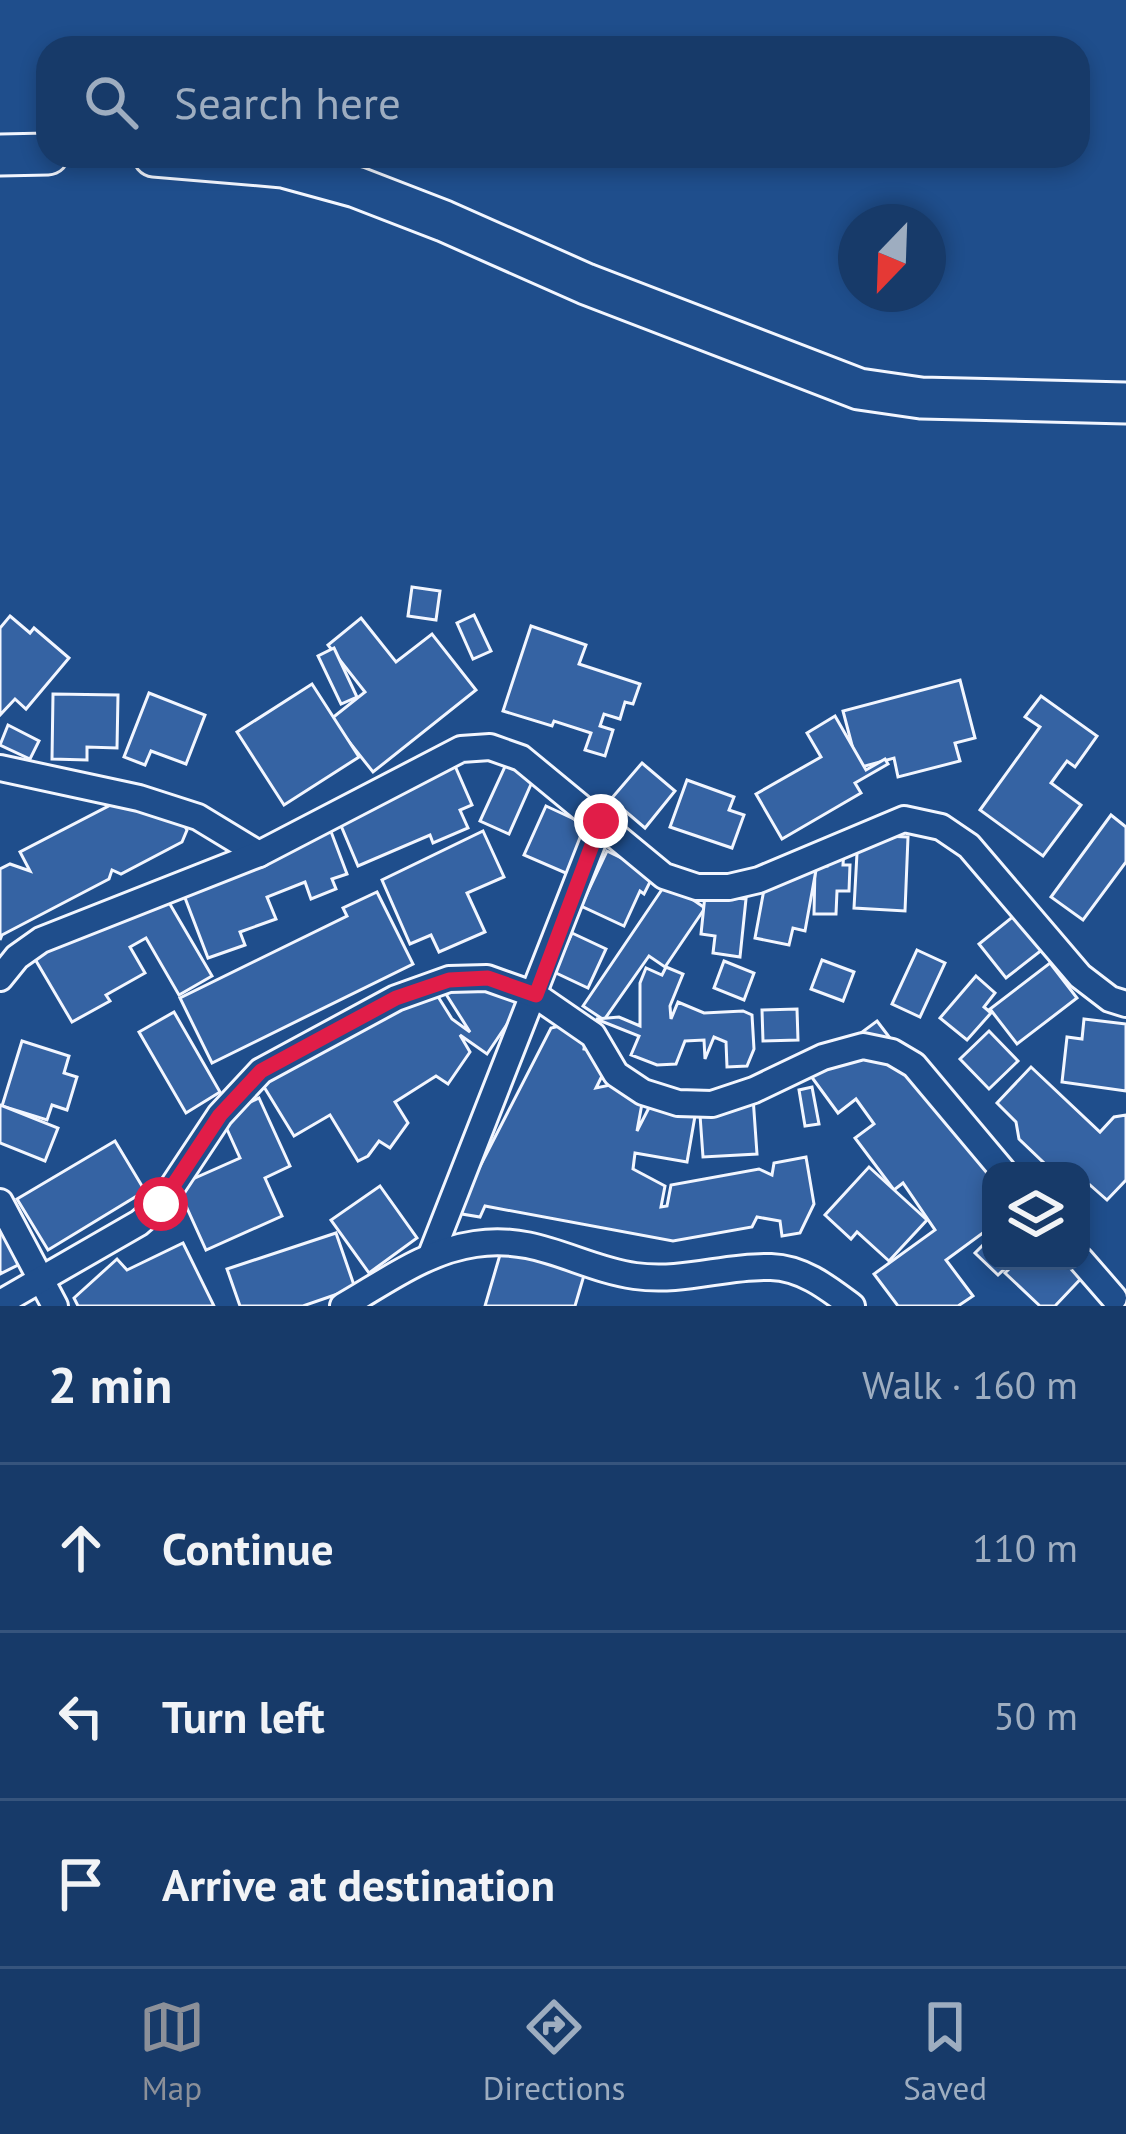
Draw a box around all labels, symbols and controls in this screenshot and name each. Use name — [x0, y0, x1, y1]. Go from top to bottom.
search box — [36, 36, 1090, 168]
icon: search — [78, 69, 144, 135]
text: Search here — [174, 73, 401, 131]
north arrow — [838, 204, 946, 312]
route end — [574, 794, 628, 848]
map controls — [982, 1162, 1090, 1270]
button: layers — [982, 1162, 1090, 1270]
route start — [134, 1177, 188, 1231]
text: 2 min — [48, 1351, 172, 1417]
text: Walk · 160 m — [862, 1359, 1078, 1410]
icon: ahead — [48, 1515, 114, 1581]
text: Continue — [162, 1519, 334, 1577]
text: 110 m — [972, 1522, 1078, 1573]
icon: left — [48, 1683, 114, 1749]
text: Turn left — [162, 1687, 325, 1745]
text: 50 m — [993, 1690, 1078, 1741]
icon: arrive — [48, 1851, 114, 1917]
text: Arrive at destination — [162, 1855, 555, 1913]
tab: Map — [139, 1994, 205, 2109]
tab: Directions — [483, 1994, 625, 2109]
tab: Saved — [903, 1994, 987, 2109]

